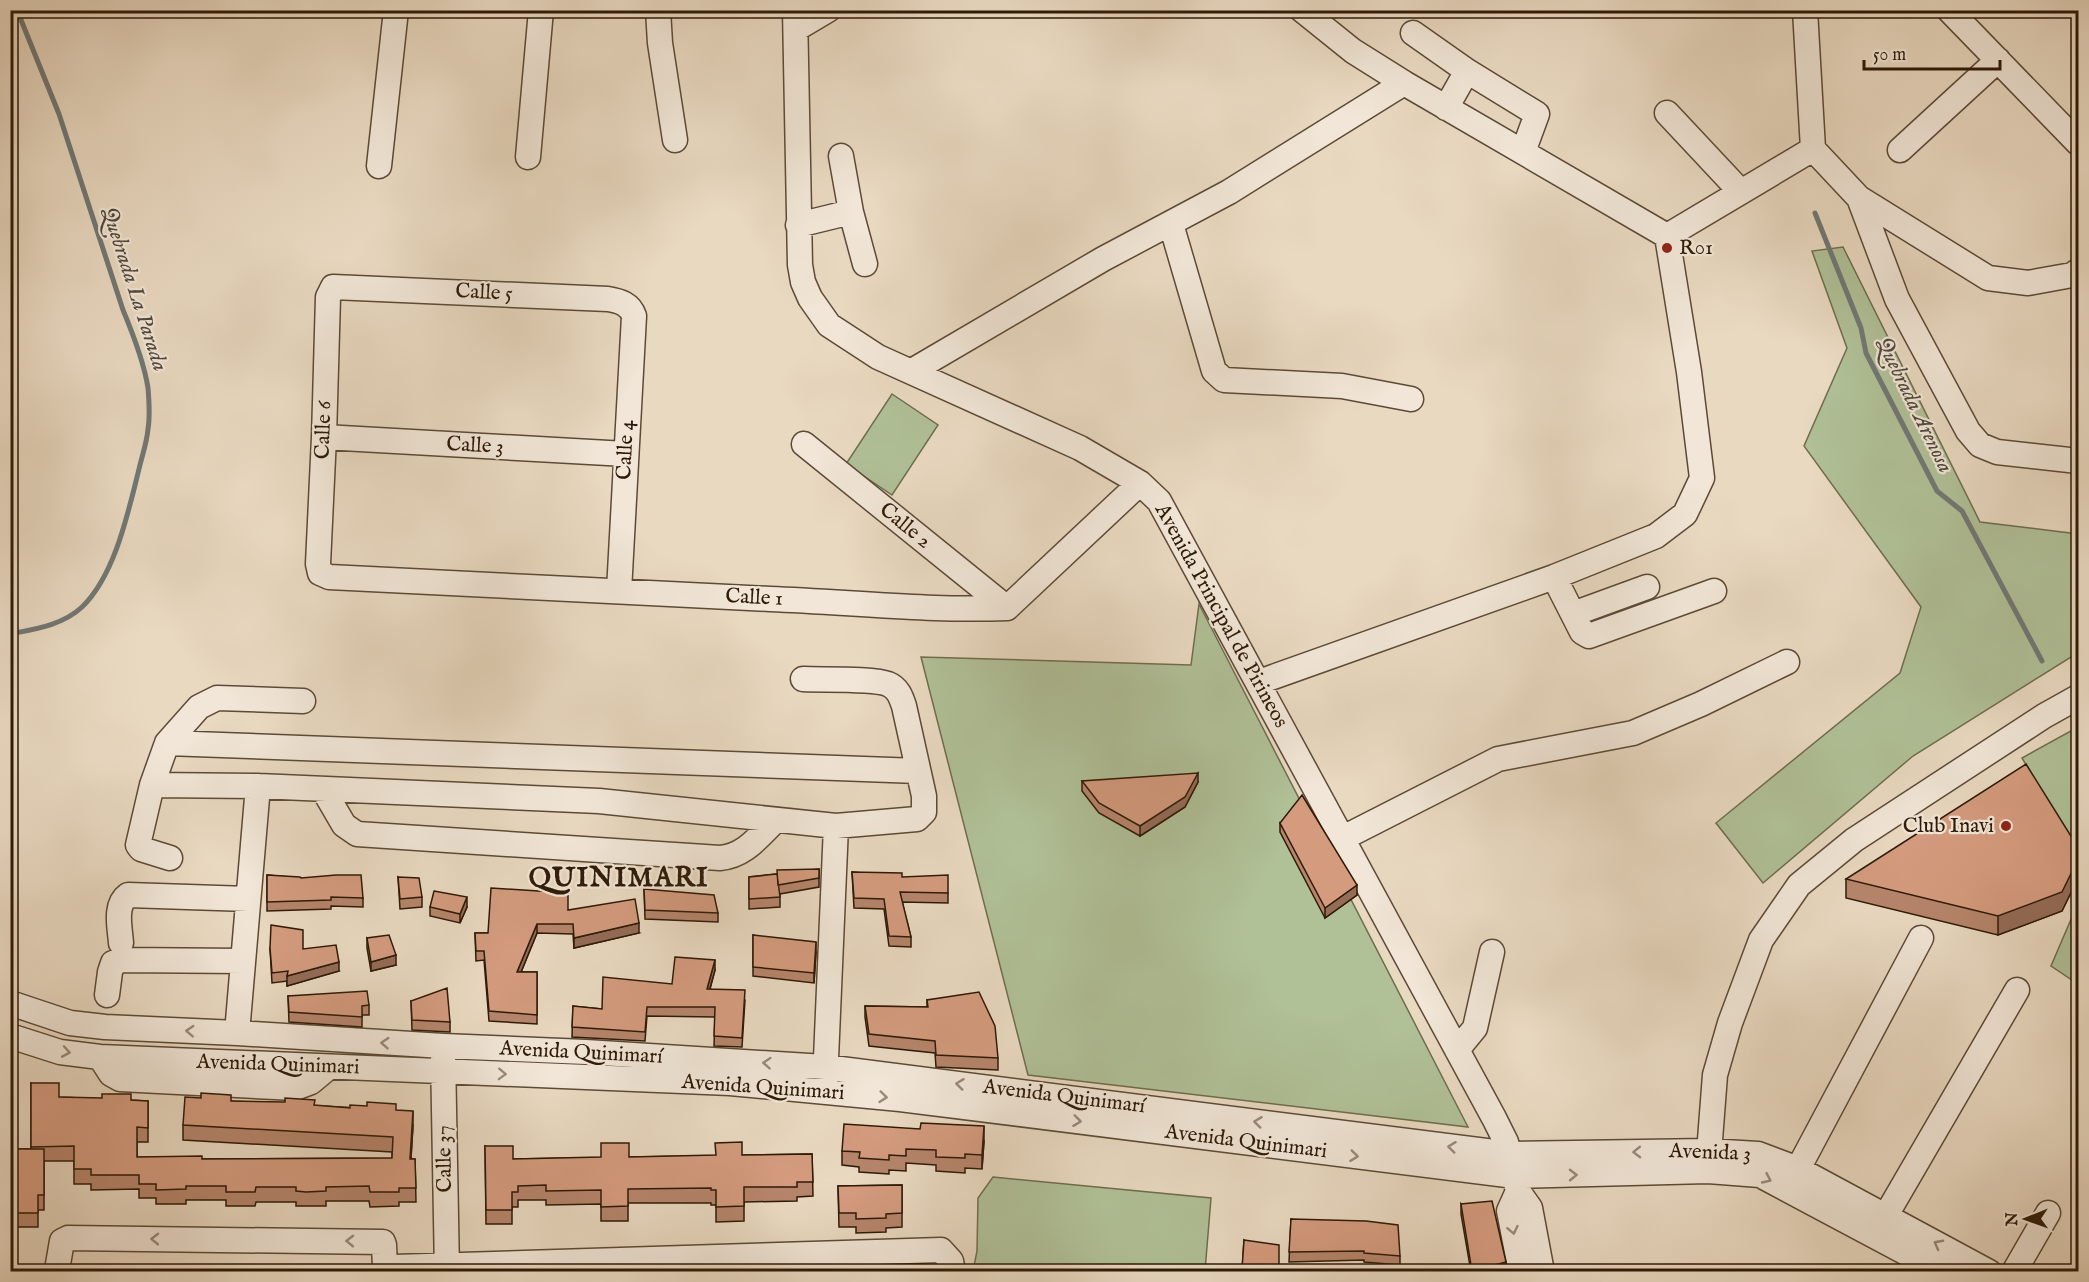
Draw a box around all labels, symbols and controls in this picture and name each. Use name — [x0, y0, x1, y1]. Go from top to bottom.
scale bar — [1864, 33, 2000, 71]
text: 50 m — [1873, 44, 1906, 67]
water label: Quebrada La Parada — [94, 203, 174, 375]
place label: R01 — [1679, 235, 1713, 262]
marker: R01 — [1660, 241, 1674, 255]
street label: Calle 5 — [455, 278, 514, 308]
water label: Quebrada Arenosa — [1869, 332, 1959, 478]
street label: Calle 6 — [309, 399, 339, 460]
street label: Calle 4 — [611, 419, 641, 481]
street label: Calle 3 — [446, 431, 504, 461]
street label: Calle 2 — [873, 497, 937, 555]
street label: Avenida Principal de Pirineos — [1148, 498, 1294, 733]
street label: Calle 1 — [725, 583, 783, 613]
place label: Club Inavi — [1903, 813, 1994, 840]
marker: Club Inavi — [1999, 819, 2013, 833]
district label: QUINIMARI — [529, 862, 709, 896]
one-way arrow — [186, 1024, 195, 1037]
street label: Avenida Quinimarí — [498, 1035, 665, 1071]
one-way arrow — [380, 1036, 389, 1049]
one-way arrow — [62, 1046, 71, 1058]
street label: Avenida Quinimari — [195, 1049, 360, 1081]
one-way arrow — [762, 1057, 771, 1070]
one-way arrow — [497, 1067, 506, 1080]
street label: Avenida Quinimari — [680, 1069, 845, 1107]
street label: Avenida Quinimarí — [980, 1074, 1148, 1121]
one-way arrow — [956, 1078, 965, 1091]
one-way arrow — [879, 1090, 888, 1103]
one-way arrow — [1072, 1114, 1082, 1127]
one-way arrow — [1254, 1116, 1263, 1129]
street label: Avenida Quinimari — [1162, 1119, 1329, 1165]
street label: Calle 37 — [431, 1125, 459, 1193]
street label: Avenida 3 — [1668, 1138, 1751, 1168]
one-way arrow — [1447, 1141, 1456, 1153]
one-way arrow — [1633, 1146, 1642, 1158]
one-way arrow — [1349, 1149, 1358, 1162]
one-way arrow — [1569, 1168, 1578, 1181]
one-way arrow — [1761, 1171, 1772, 1183]
north arrow — [1996, 1189, 2056, 1249]
text: N — [2003, 1212, 2023, 1227]
one-way arrow — [1506, 1225, 1519, 1235]
one-way arrow — [151, 1233, 160, 1245]
one-way arrow — [346, 1235, 355, 1248]
one-way arrow — [1933, 1240, 1944, 1252]

